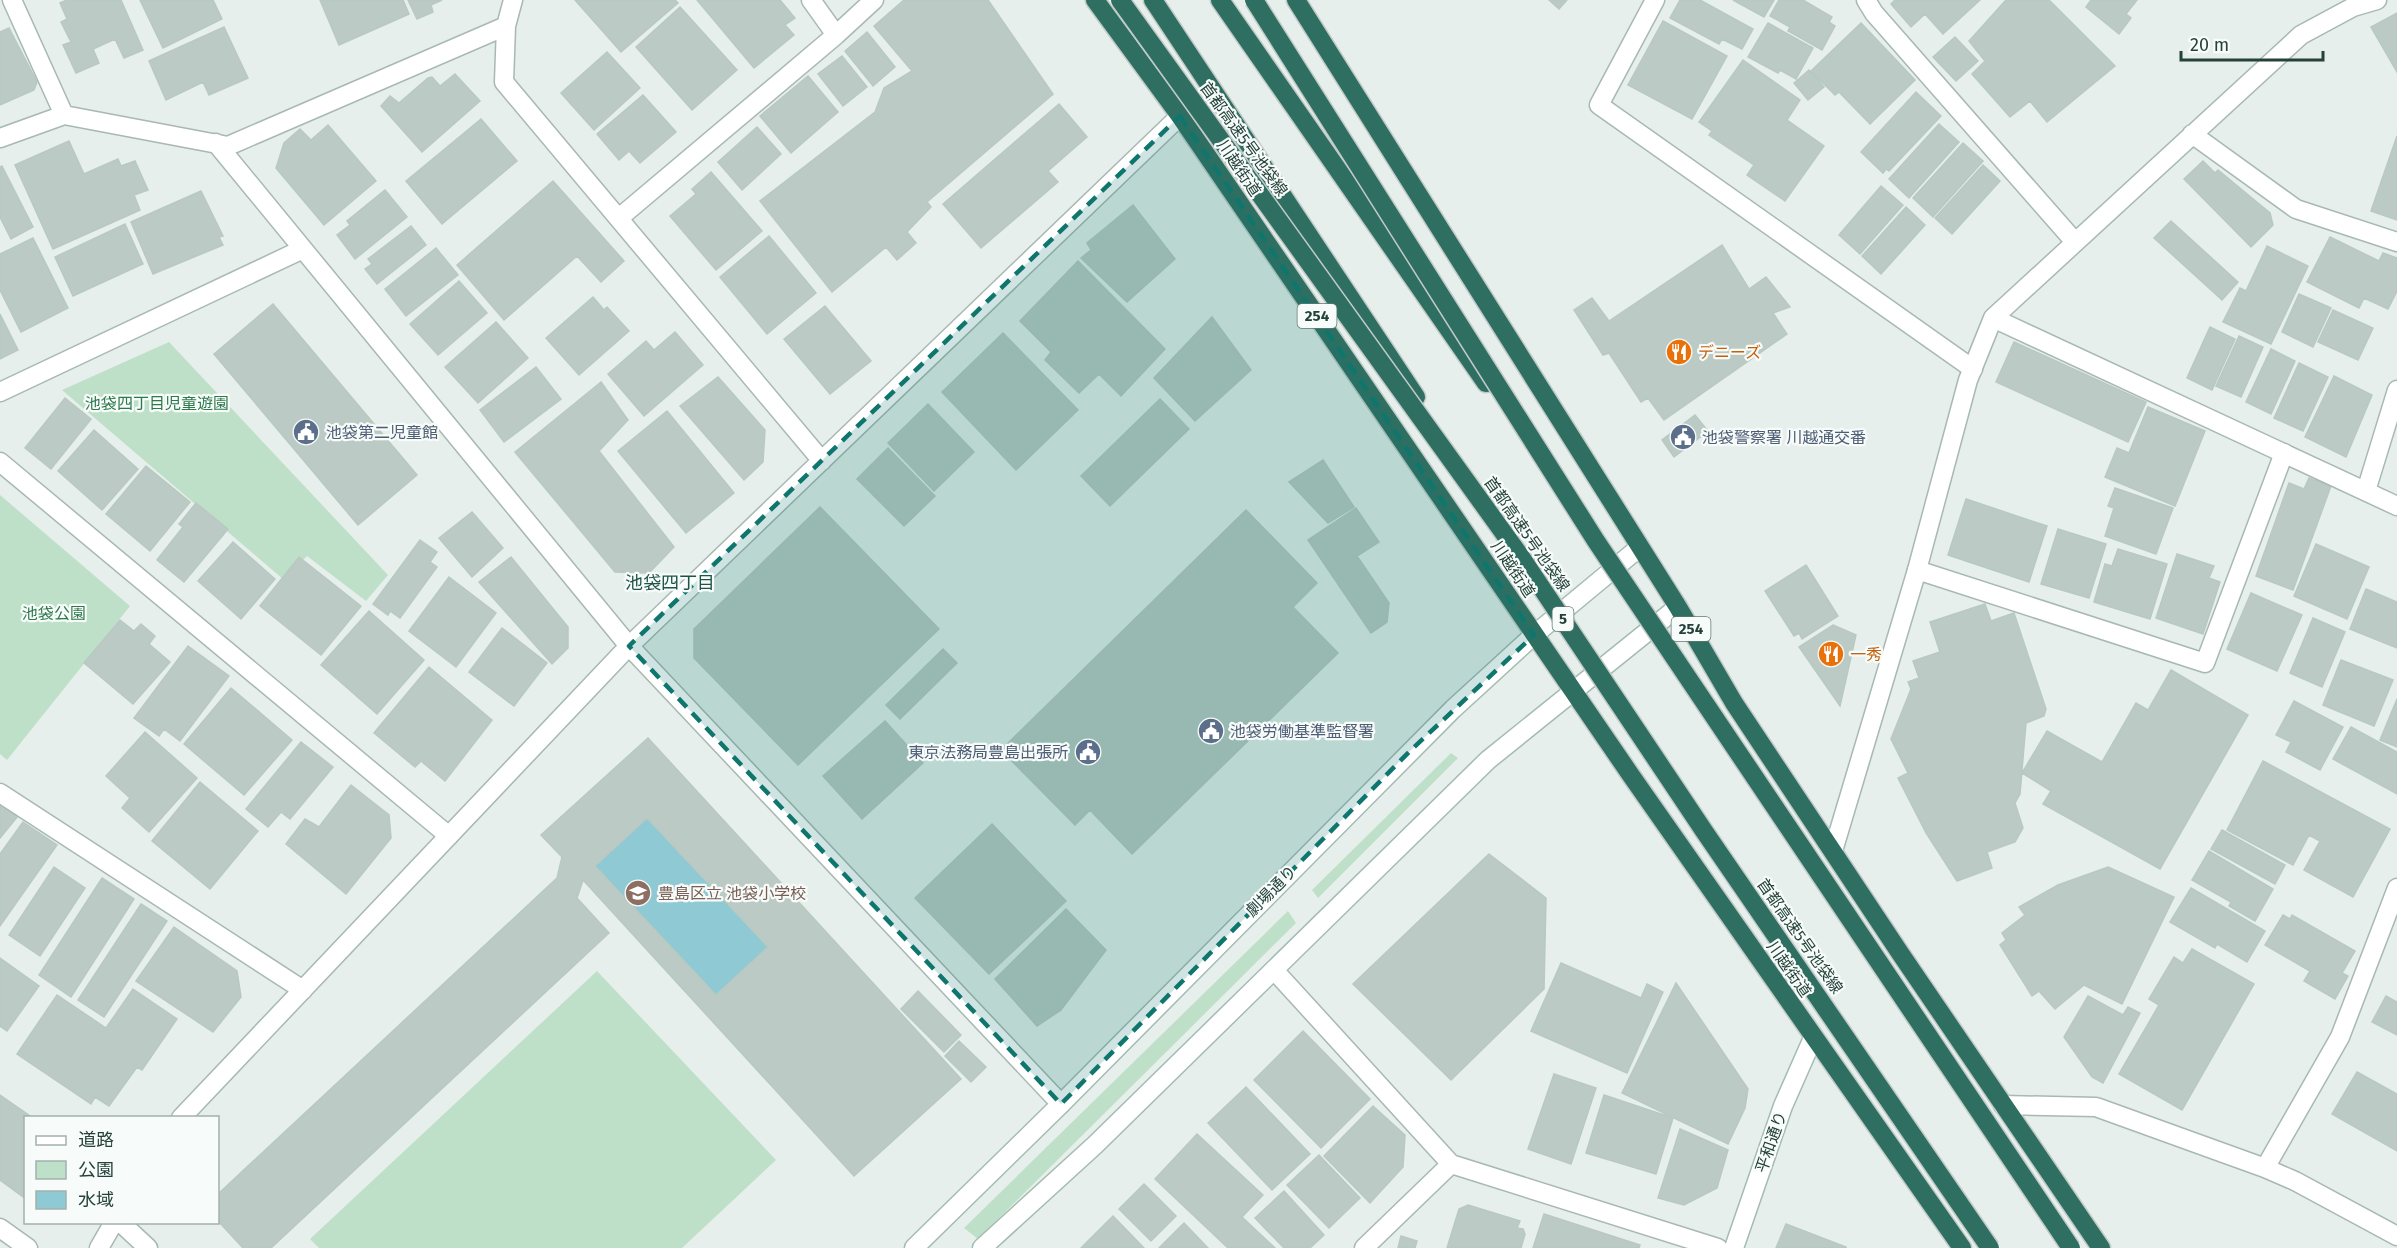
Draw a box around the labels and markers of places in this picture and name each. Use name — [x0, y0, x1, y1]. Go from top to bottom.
restaurant icon: デニーズ — [1664, 337, 1694, 367]
place label: デニーズ — [1698, 343, 1761, 362]
public building icon: 池袋第二児童館 — [291, 417, 321, 447]
public building icon: 池袋警察署 川越通交番 — [1668, 422, 1698, 452]
place label: 池袋第二児童館 — [326, 423, 438, 442]
place label: 池袋警察署 川越通交番 — [1702, 428, 1866, 447]
restaurant icon: 一秀 — [1816, 639, 1846, 669]
place label: 一秀 — [1850, 645, 1882, 664]
public building icon: 池袋労働基準監督署 — [1196, 716, 1226, 746]
place label: 池袋労働基準監督署 — [1230, 722, 1374, 741]
public building icon: 東京法務局豊島出張所 — [1073, 737, 1103, 767]
place label: 東京法務局豊島出張所 — [908, 743, 1068, 762]
school or university icon: 豊島区立 池袋小学校 — [623, 878, 653, 908]
place label: 豊島区立 池袋小学校 — [658, 884, 806, 903]

